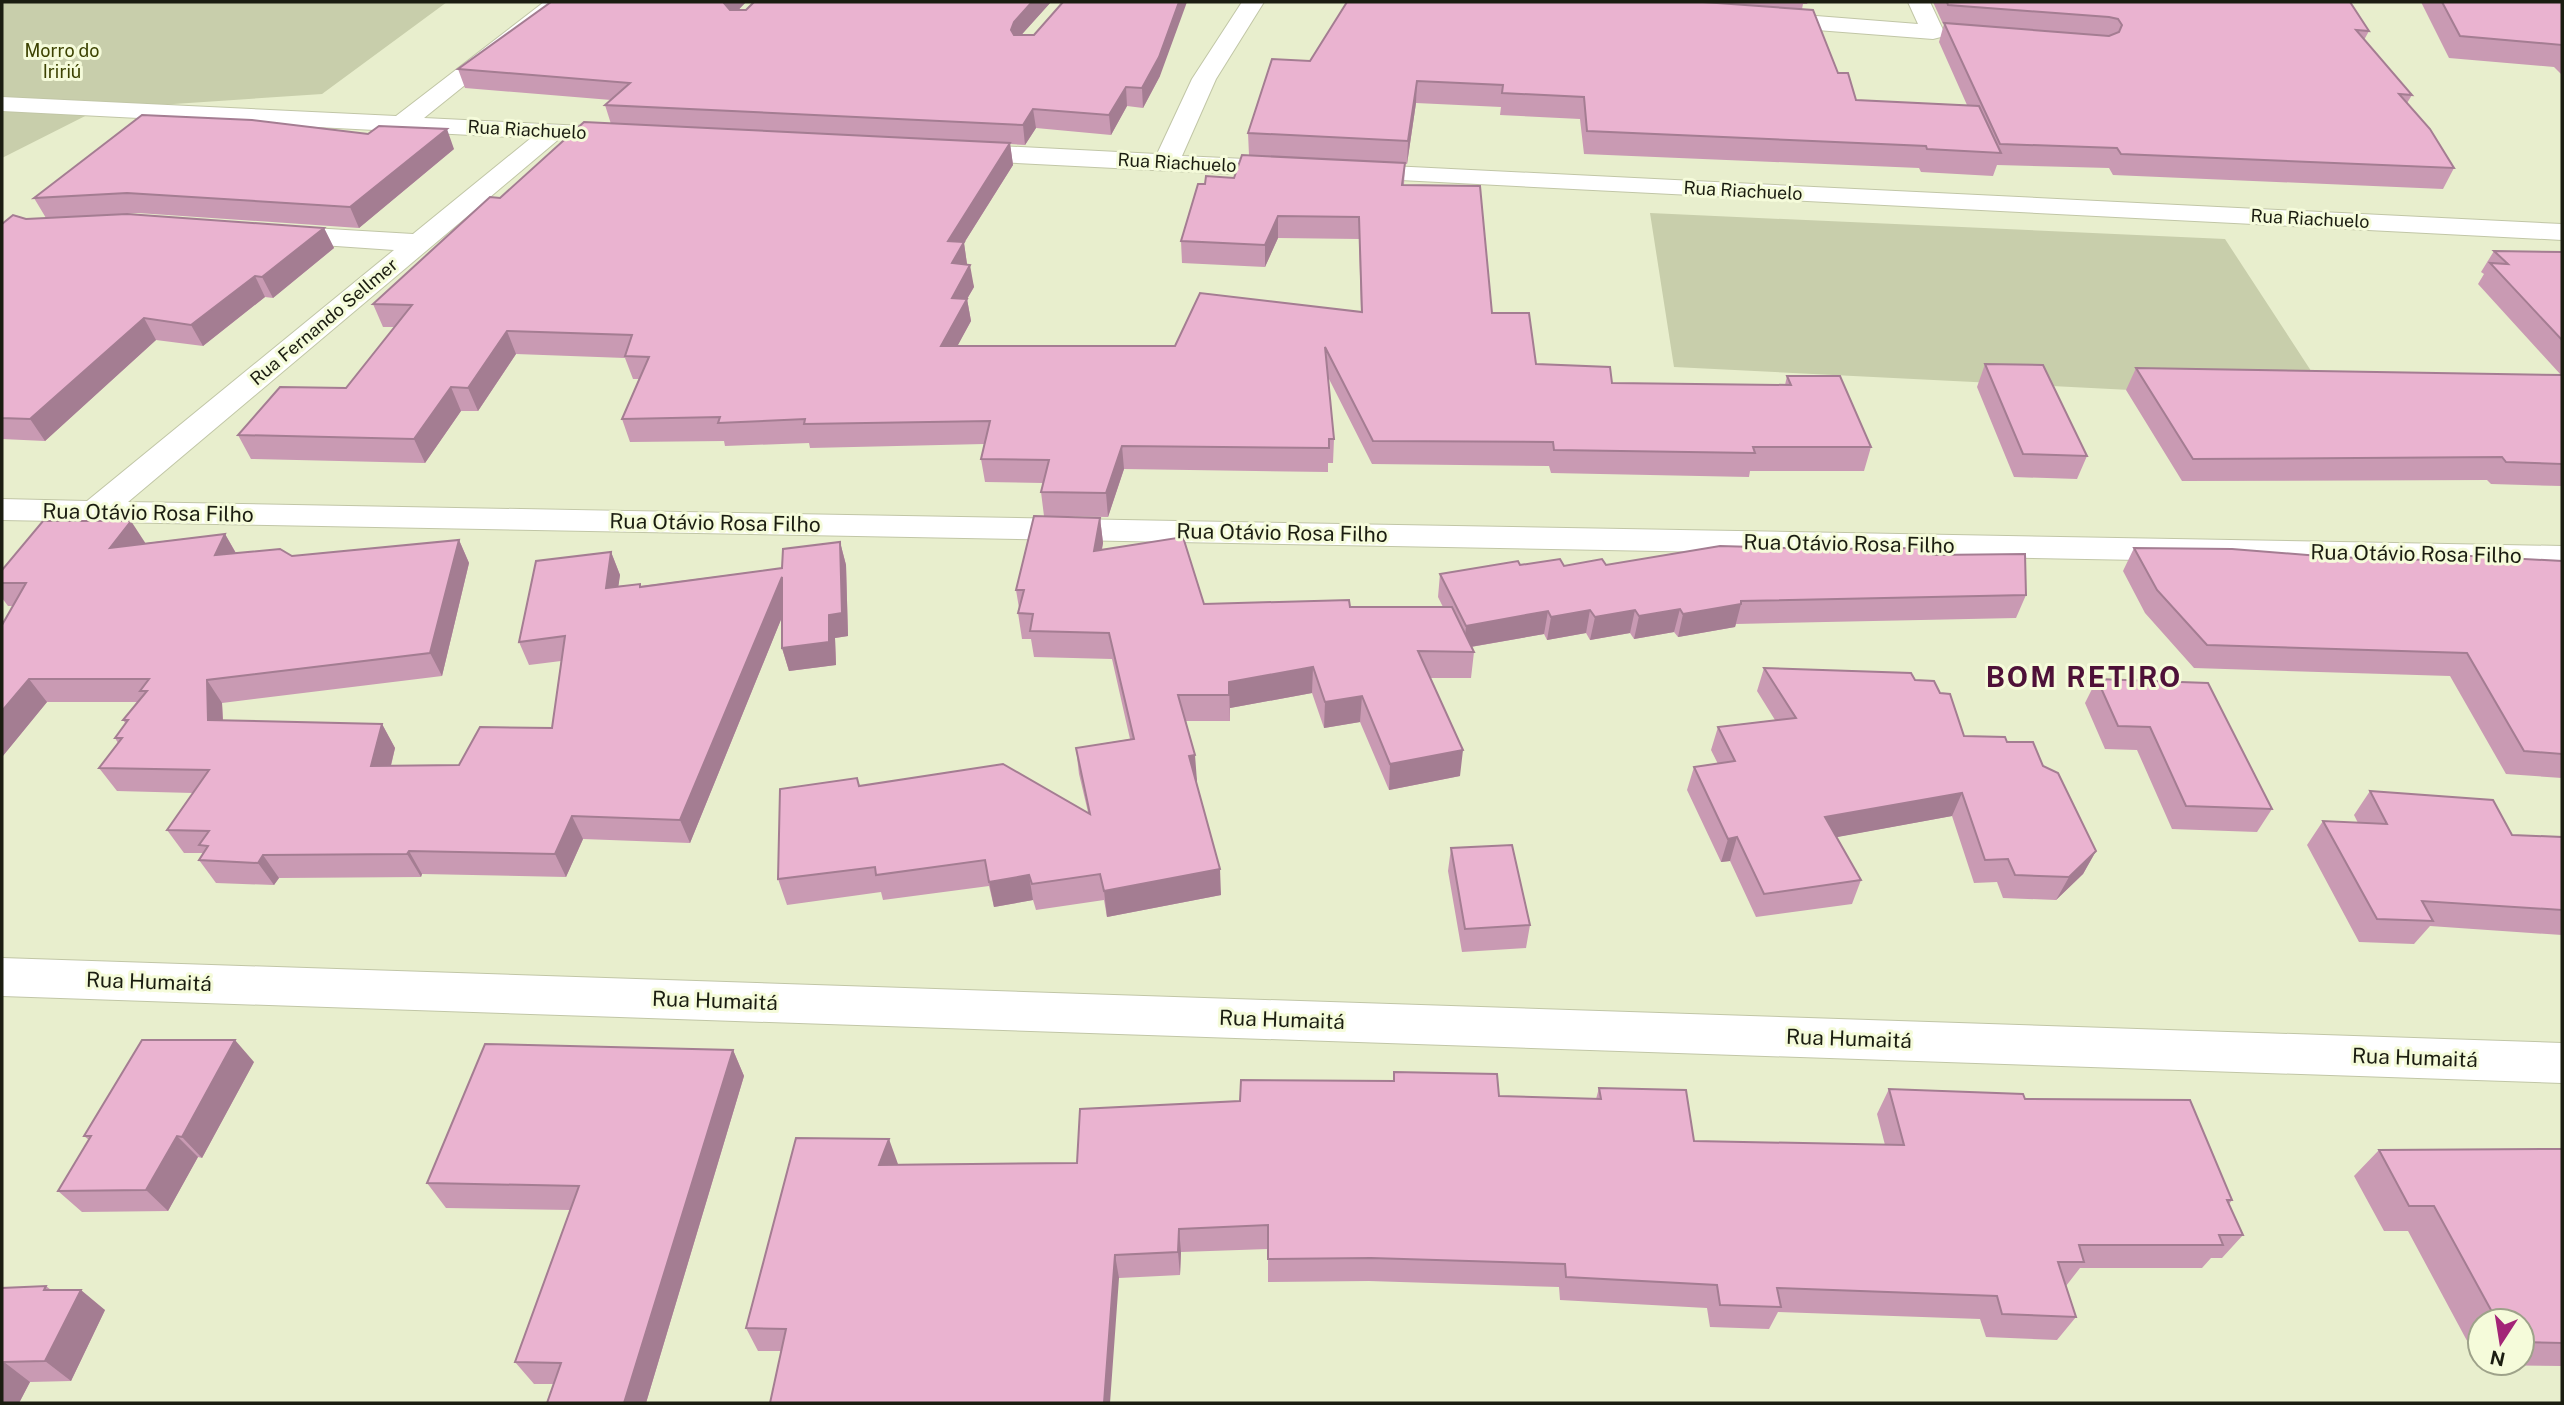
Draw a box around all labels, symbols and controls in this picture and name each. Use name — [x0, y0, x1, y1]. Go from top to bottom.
park label: Morro do Iririú — [24, 40, 100, 82]
street label: Rua Riachuelo — [467, 116, 587, 143]
street label: Rua Riachuelo — [1117, 149, 1237, 176]
street label: Rua Riachuelo — [1683, 177, 1803, 204]
street label: Rua Riachuelo — [2250, 205, 2370, 232]
street label: Rua Fernando Sellmer — [246, 254, 402, 389]
street label: Rua Otávio Rosa Filho — [42, 498, 254, 527]
street label: Rua Otávio Rosa Filho — [609, 508, 821, 537]
street label: Rua Otávio Rosa Filho — [1176, 518, 1388, 547]
street label: Rua Otávio Rosa Filho — [1743, 529, 1955, 558]
street label: Rua Otávio Rosa Filho — [2310, 539, 2522, 568]
district label: BOM RETIRO — [1986, 660, 2182, 693]
street label: Rua Humaitá — [86, 967, 212, 996]
street label: Rua Humaitá — [652, 986, 778, 1015]
street label: Rua Humaitá — [1219, 1005, 1345, 1034]
street label: Rua Humaitá — [1786, 1024, 1912, 1053]
street label: Rua Humaitá — [2352, 1043, 2478, 1072]
north arrow — [2466, 1307, 2536, 1377]
text: N — [2488, 1346, 2507, 1371]

